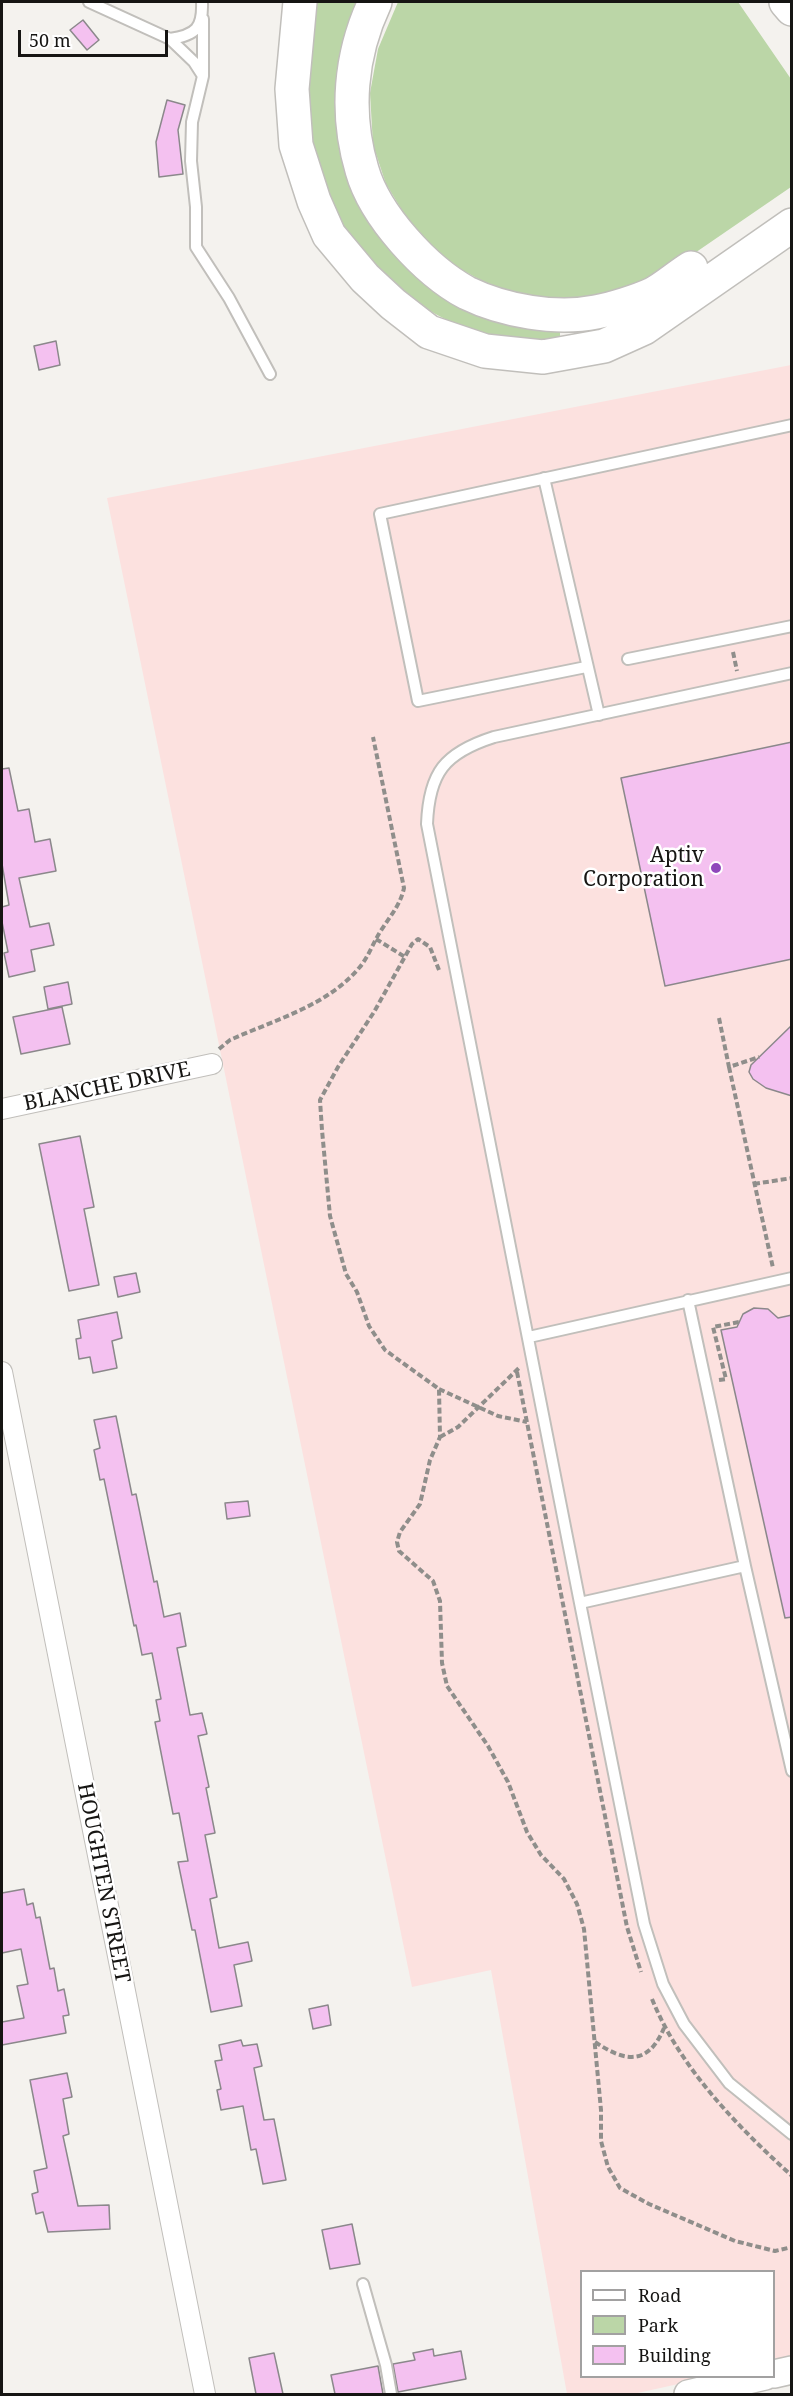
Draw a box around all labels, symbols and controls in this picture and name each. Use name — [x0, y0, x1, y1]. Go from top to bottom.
scale bar — [21, 18, 171, 56]
text: 50 m — [29, 28, 71, 52]
place label: Aptiv Corporation — [583, 843, 704, 893]
marker: Aptiv Corporation — [709, 861, 723, 875]
street label: BLANCHE DRIVE — [21, 1057, 193, 1117]
street label: HOUGHTEN STREET — [71, 1781, 135, 1985]
legend — [580, 2270, 775, 2378]
text: Road — [638, 2283, 681, 2307]
text: Park — [638, 2313, 678, 2337]
text: Building — [638, 2343, 711, 2367]

